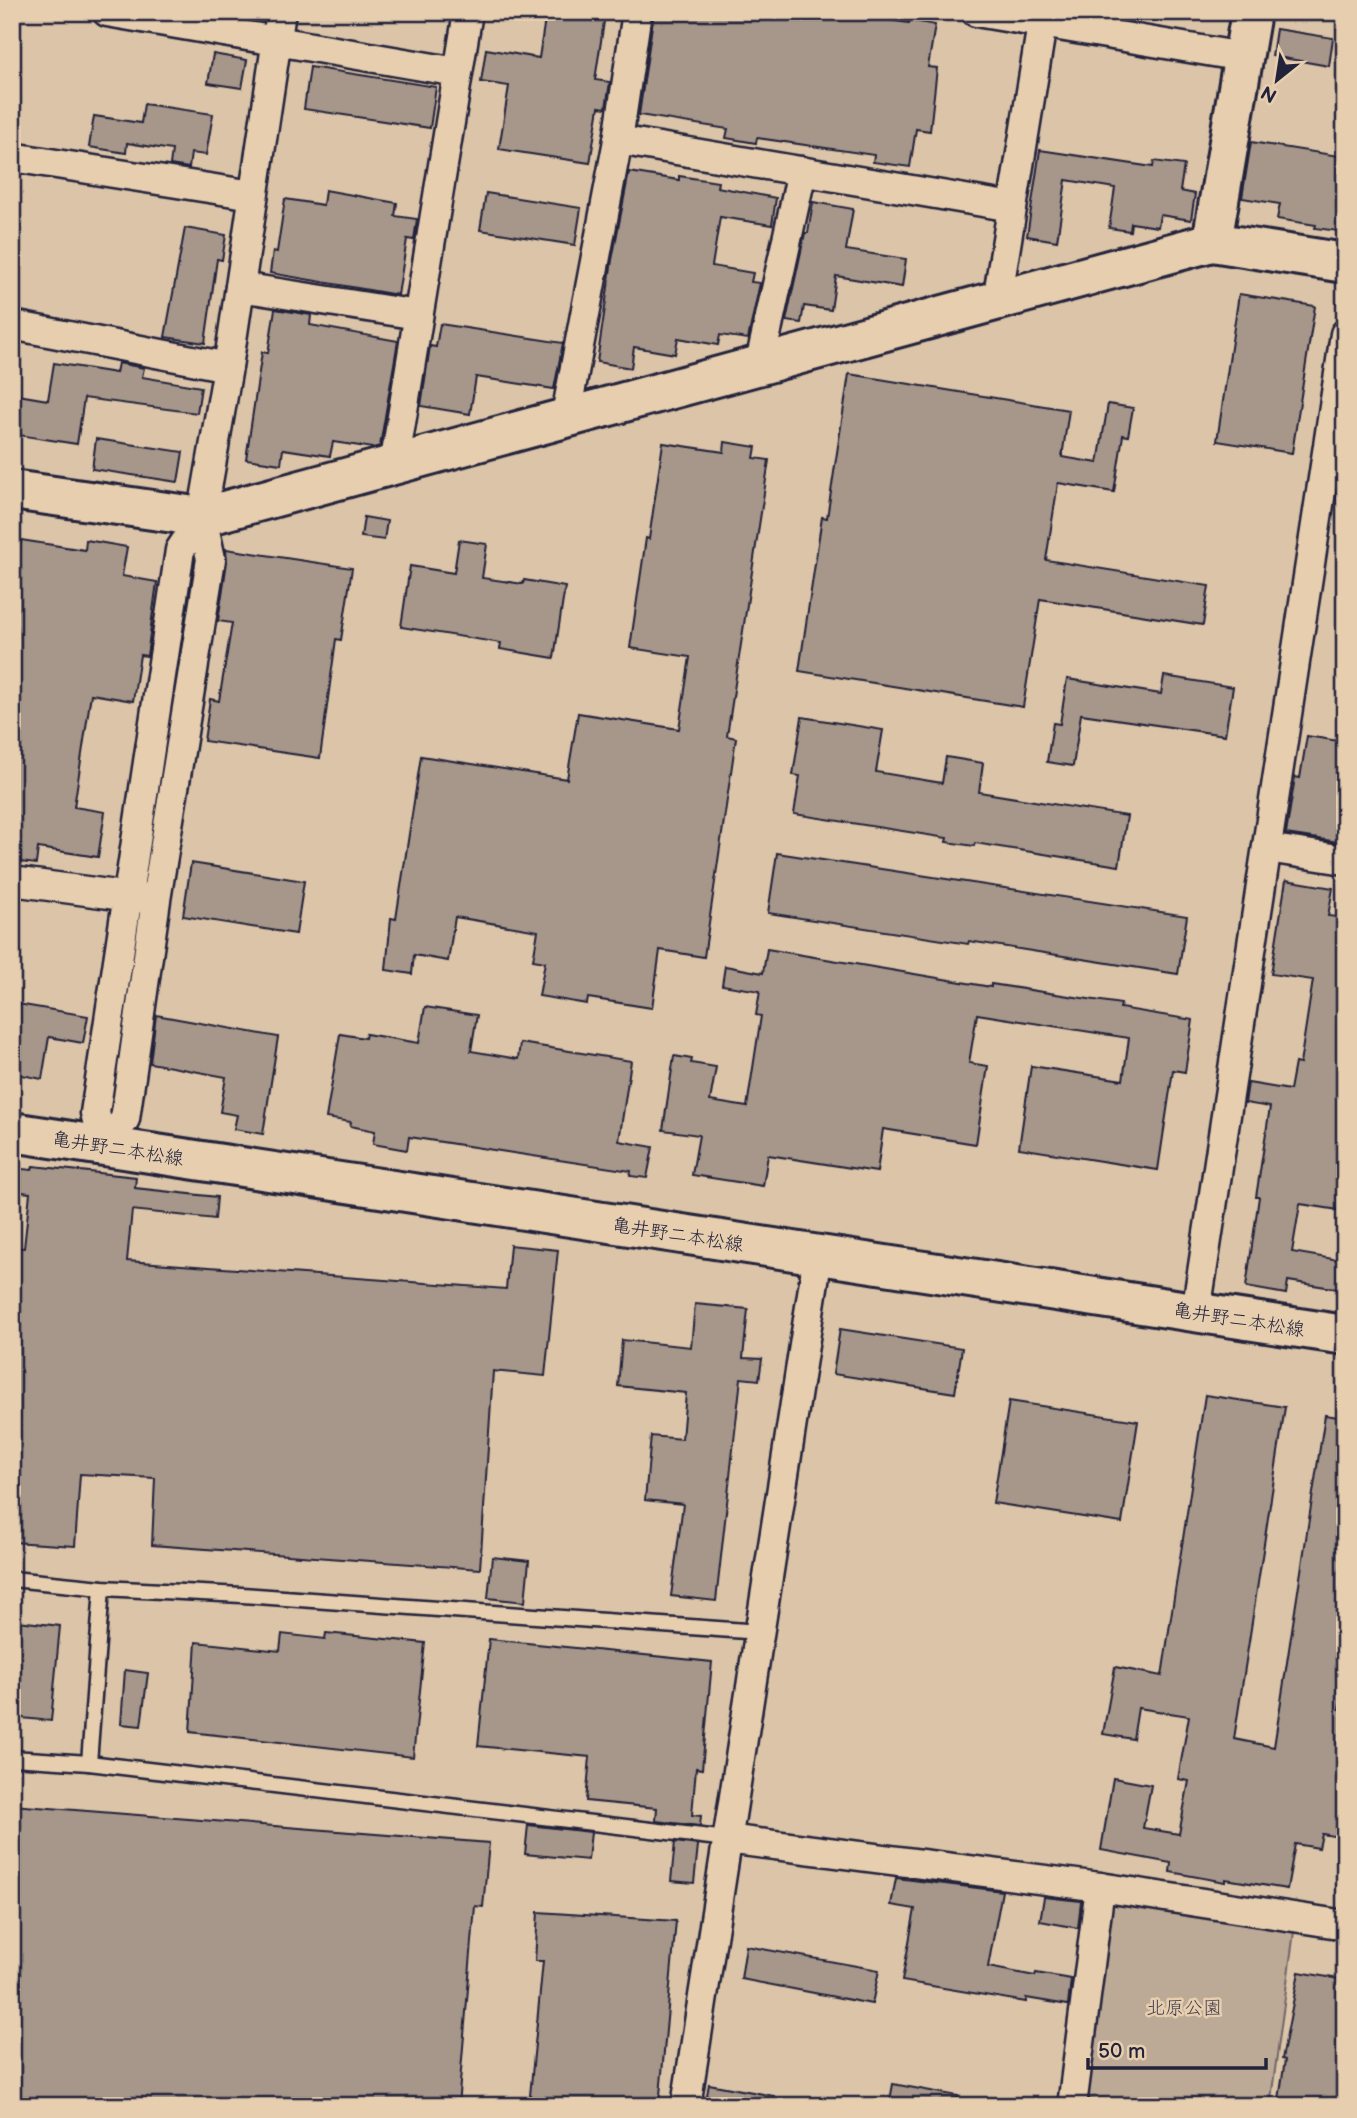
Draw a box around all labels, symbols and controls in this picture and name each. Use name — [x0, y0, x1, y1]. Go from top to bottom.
north arrow — [1242, 46, 1312, 116]
text: N — [1257, 80, 1281, 107]
street label: 亀井野二本松線 — [50, 1128, 185, 1171]
street label: 亀井野二本松線 — [610, 1214, 745, 1257]
street label: 亀井野二本松線 — [1171, 1299, 1306, 1342]
park label: 北原公園 — [1146, 1997, 1222, 2020]
scale bar — [1088, 2027, 1266, 2071]
text: 50 m — [1098, 2039, 1145, 2064]

